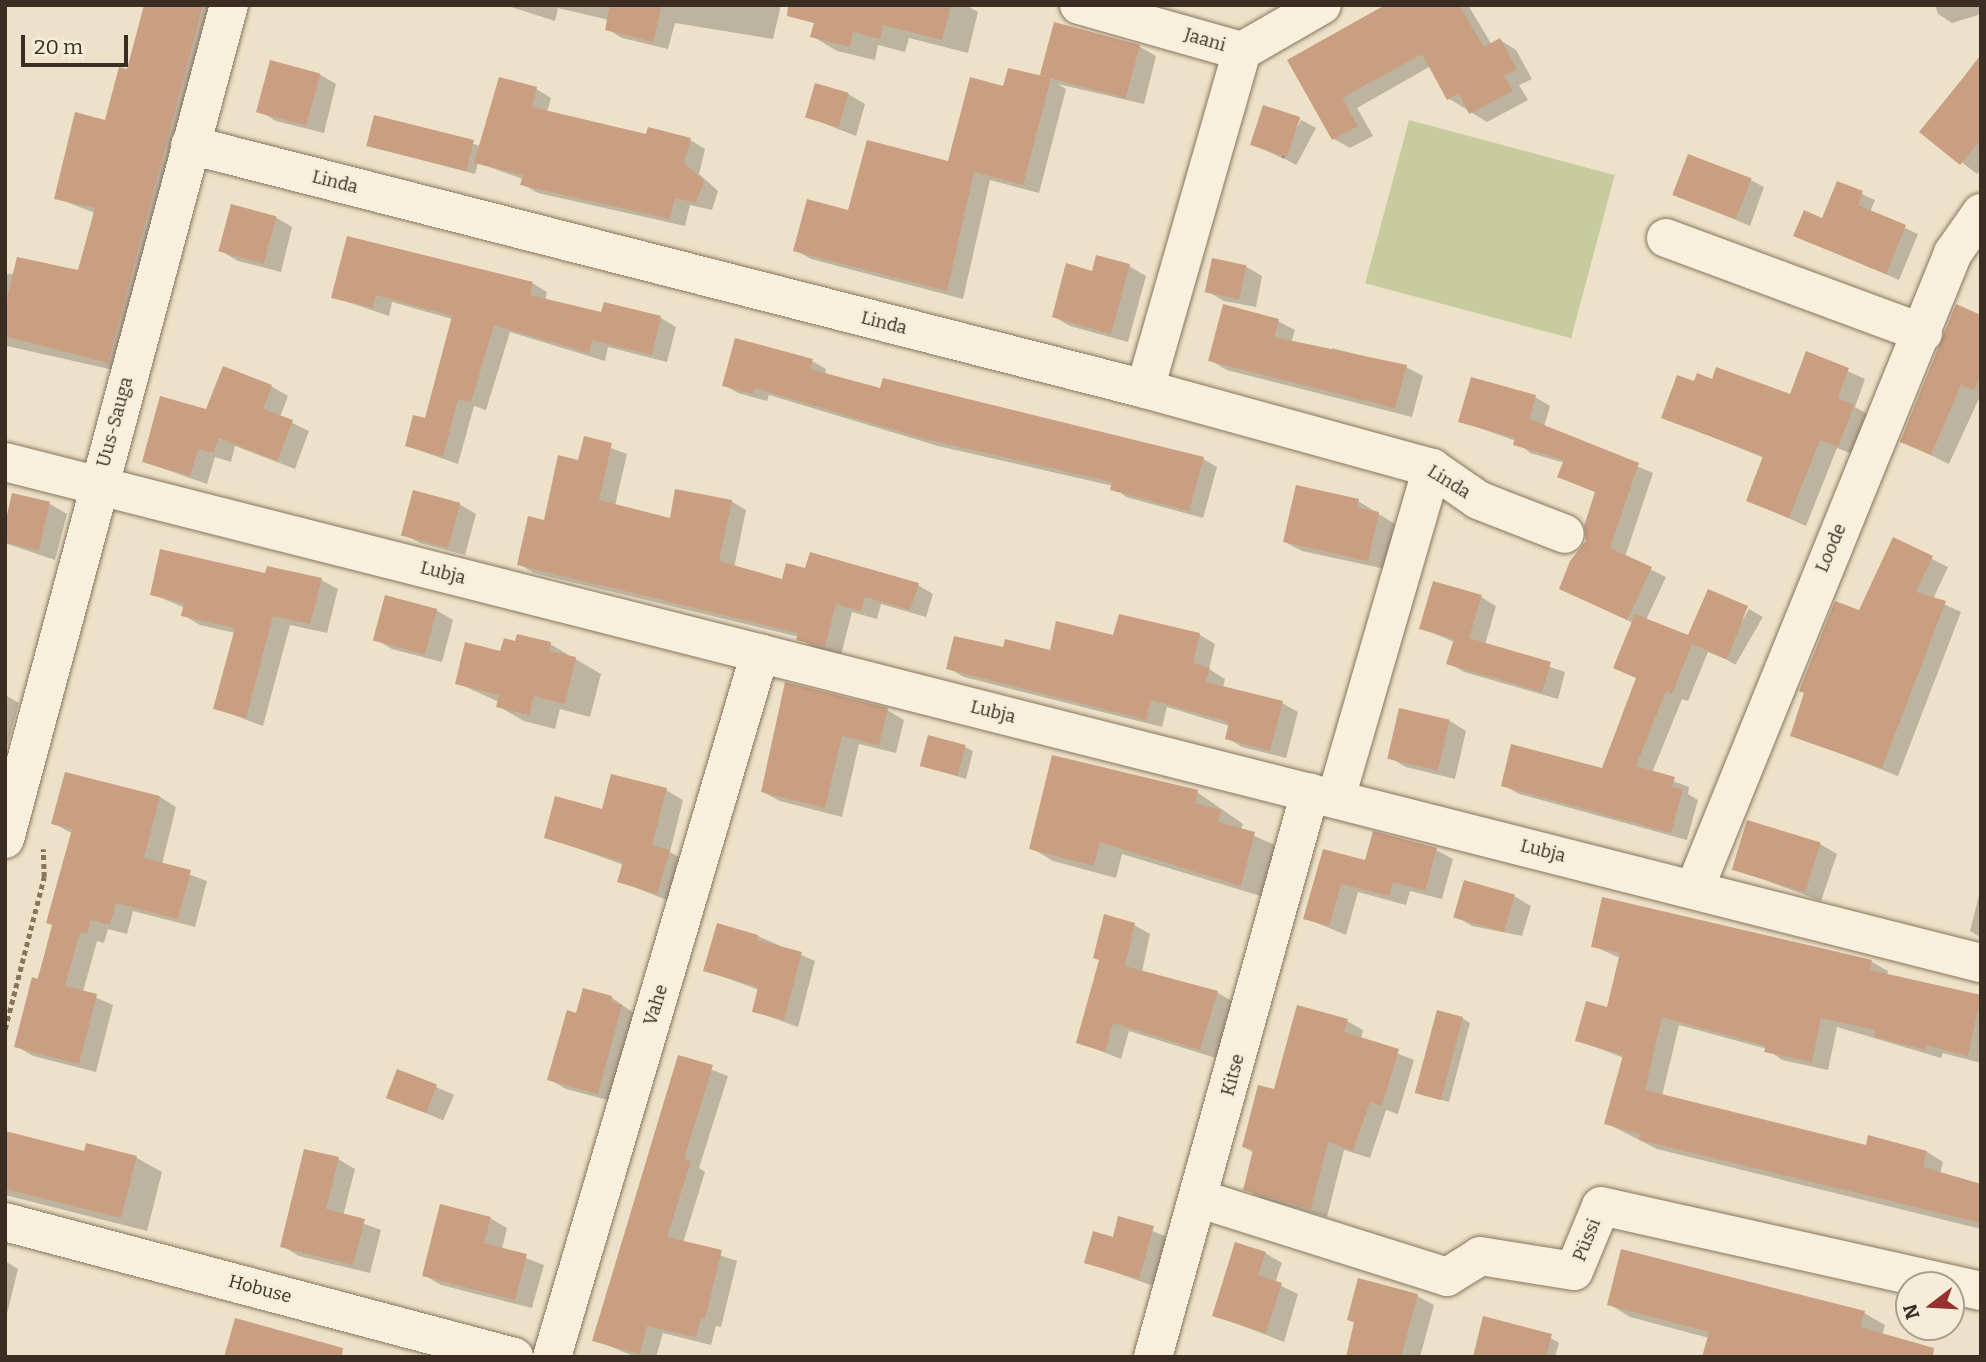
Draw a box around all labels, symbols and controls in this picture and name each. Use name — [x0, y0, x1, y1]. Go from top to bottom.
scale bar — [24, 21, 131, 65]
street label: Jaani — [1182, 24, 1228, 56]
text: 20 m — [34, 34, 83, 60]
street label: Linda — [310, 166, 360, 198]
street label: Linda — [859, 307, 909, 339]
street label: Uus-Sauga — [93, 375, 137, 469]
street label: Linda — [1423, 460, 1475, 504]
street label: Loode — [1811, 520, 1851, 576]
street label: Lubja — [418, 557, 468, 589]
street label: Lubja — [968, 696, 1018, 728]
street label: Lubja — [1518, 835, 1568, 867]
street label: Vahe — [640, 982, 672, 1028]
street label: Kitse — [1217, 1052, 1249, 1098]
street label: Püssi — [1569, 1215, 1605, 1265]
street label: Hobuse — [226, 1270, 294, 1308]
north arrow — [1895, 1271, 1965, 1341]
text: N — [1898, 1301, 1924, 1322]

